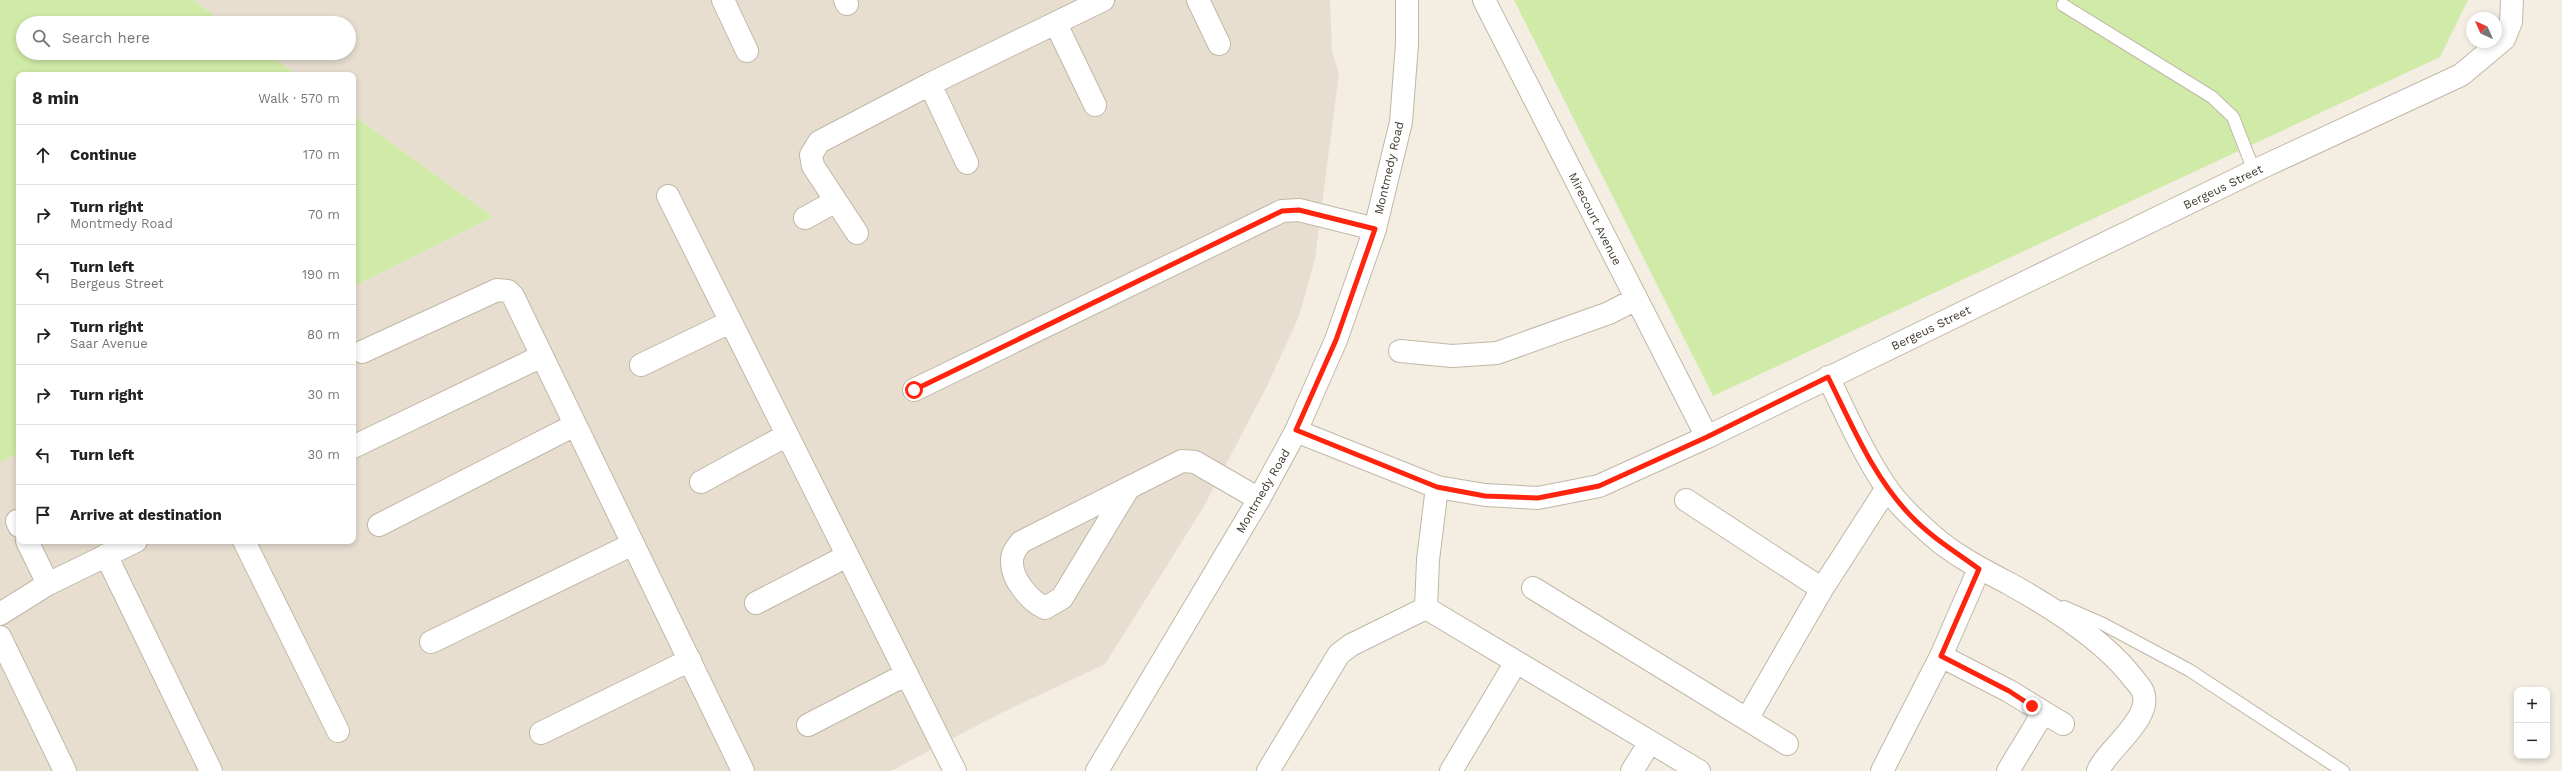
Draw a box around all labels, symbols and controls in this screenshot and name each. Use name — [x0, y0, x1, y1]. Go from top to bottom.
north arrow — [2466, 12, 2502, 48]
search box — [16, 16, 356, 60]
icon: search — [30, 27, 52, 49]
text: Search here — [62, 29, 150, 47]
text: 8 min — [32, 88, 79, 108]
text: Walk · 570 m — [258, 91, 340, 106]
street label: Montmedy Road — [1372, 120, 1406, 216]
icon: ahead — [32, 144, 54, 166]
text: Continue — [70, 146, 137, 164]
text: 170 m — [303, 147, 340, 162]
street label: Bergeus Street — [2181, 162, 2265, 212]
street label: Mirecourt Avenue — [1566, 170, 1624, 268]
text: Turn right — [70, 198, 143, 216]
icon: right — [32, 204, 54, 226]
text: 70 m — [308, 207, 340, 222]
text: Montmedy Road — [70, 216, 173, 231]
text: Turn left — [70, 258, 134, 276]
icon: left — [32, 264, 54, 286]
text: 190 m — [302, 267, 340, 282]
text: Bergeus Street — [70, 276, 164, 291]
street label: Bergeus Street — [1889, 303, 1973, 353]
text: Turn right — [70, 318, 143, 336]
icon: right — [32, 324, 54, 346]
text: 80 m — [307, 327, 340, 342]
text: Saar Avenue — [70, 336, 148, 351]
route start — [905, 381, 923, 399]
icon: right — [32, 384, 54, 406]
text: Turn right — [70, 386, 143, 404]
text: 30 m — [308, 387, 340, 402]
icon: left — [32, 444, 54, 466]
text: Turn left — [70, 446, 134, 464]
street label: Montmedy Road — [1233, 446, 1293, 536]
text: 30 m — [308, 447, 340, 462]
icon: arrive — [32, 504, 54, 526]
text: Arrive at destination — [70, 506, 222, 524]
map controls — [2514, 687, 2550, 759]
button: + — [2514, 687, 2550, 723]
route end — [2023, 697, 2041, 715]
button: − — [2514, 723, 2550, 759]

